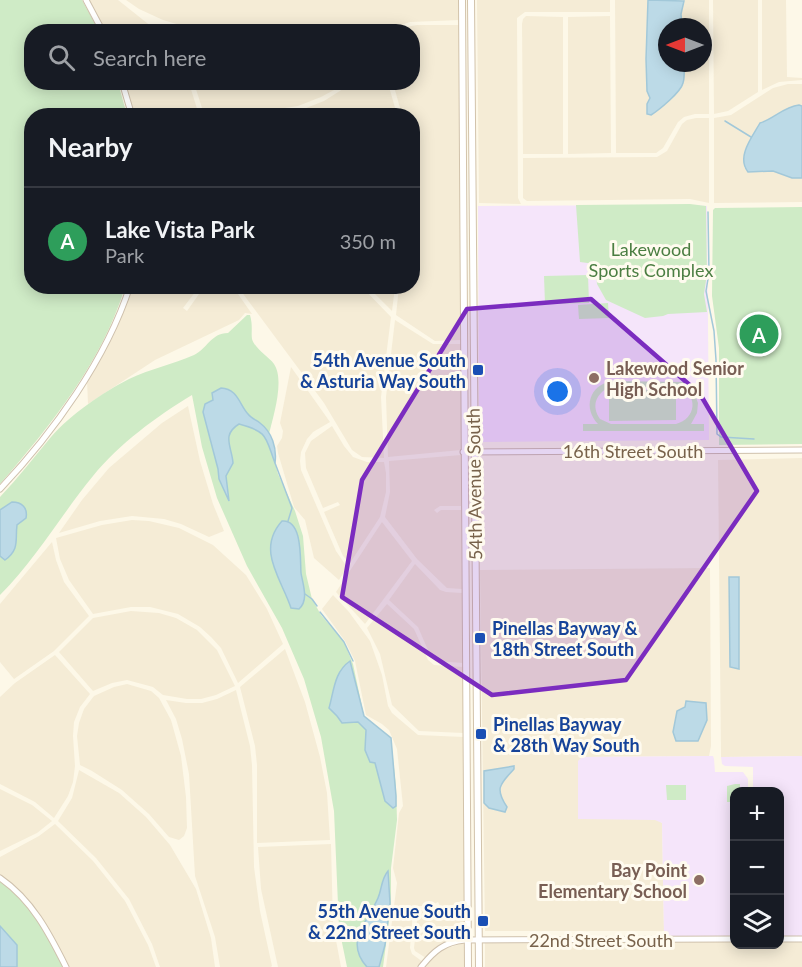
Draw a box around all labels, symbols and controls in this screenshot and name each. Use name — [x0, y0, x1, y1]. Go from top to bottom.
north arrow — [658, 18, 712, 72]
search box — [24, 24, 420, 90]
icon: search — [45, 41, 78, 74]
text: Search here — [93, 44, 206, 71]
text: Nearby — [48, 131, 133, 163]
text: Lake Vista Park — [105, 216, 255, 243]
text: A — [61, 229, 74, 253]
text: 350 m — [340, 229, 396, 253]
park label: Lakewood Sports Complex — [589, 238, 713, 281]
text: Park — [105, 243, 144, 267]
pin: A — [740, 312, 778, 356]
place label: 54th Avenue South & Asturia Way South — [300, 349, 466, 392]
place label: Lakewood Senior High School — [606, 357, 744, 400]
marker: 54th Avenue South & Asturia Way South — [471, 363, 485, 377]
marker: Lakewood Senior High School — [587, 371, 601, 385]
your location — [543, 377, 572, 406]
street label: 54th Avenue South — [462, 408, 486, 560]
street label: 16th Street South — [563, 440, 703, 462]
place label: Pinellas Bayway & 18th Street South — [492, 617, 638, 660]
marker: Pinellas Bayway & 18th Street South — [473, 631, 487, 645]
place label: Pinellas Bayway & 28th Way South — [493, 713, 640, 756]
marker: Pinellas Bayway & 28th Way South — [474, 727, 488, 741]
map controls — [730, 787, 784, 949]
button: + — [730, 787, 784, 841]
button: − — [730, 841, 784, 895]
place label: Bay Point Elementary School — [538, 859, 687, 902]
marker: Bay Point Elementary School — [692, 873, 706, 887]
button: layers — [730, 895, 784, 949]
place label: 55th Avenue South & 22nd Street South — [308, 900, 471, 943]
marker: 55th Avenue South & 22nd Street South — [476, 914, 490, 928]
street label: 22nd Street South — [529, 929, 673, 951]

